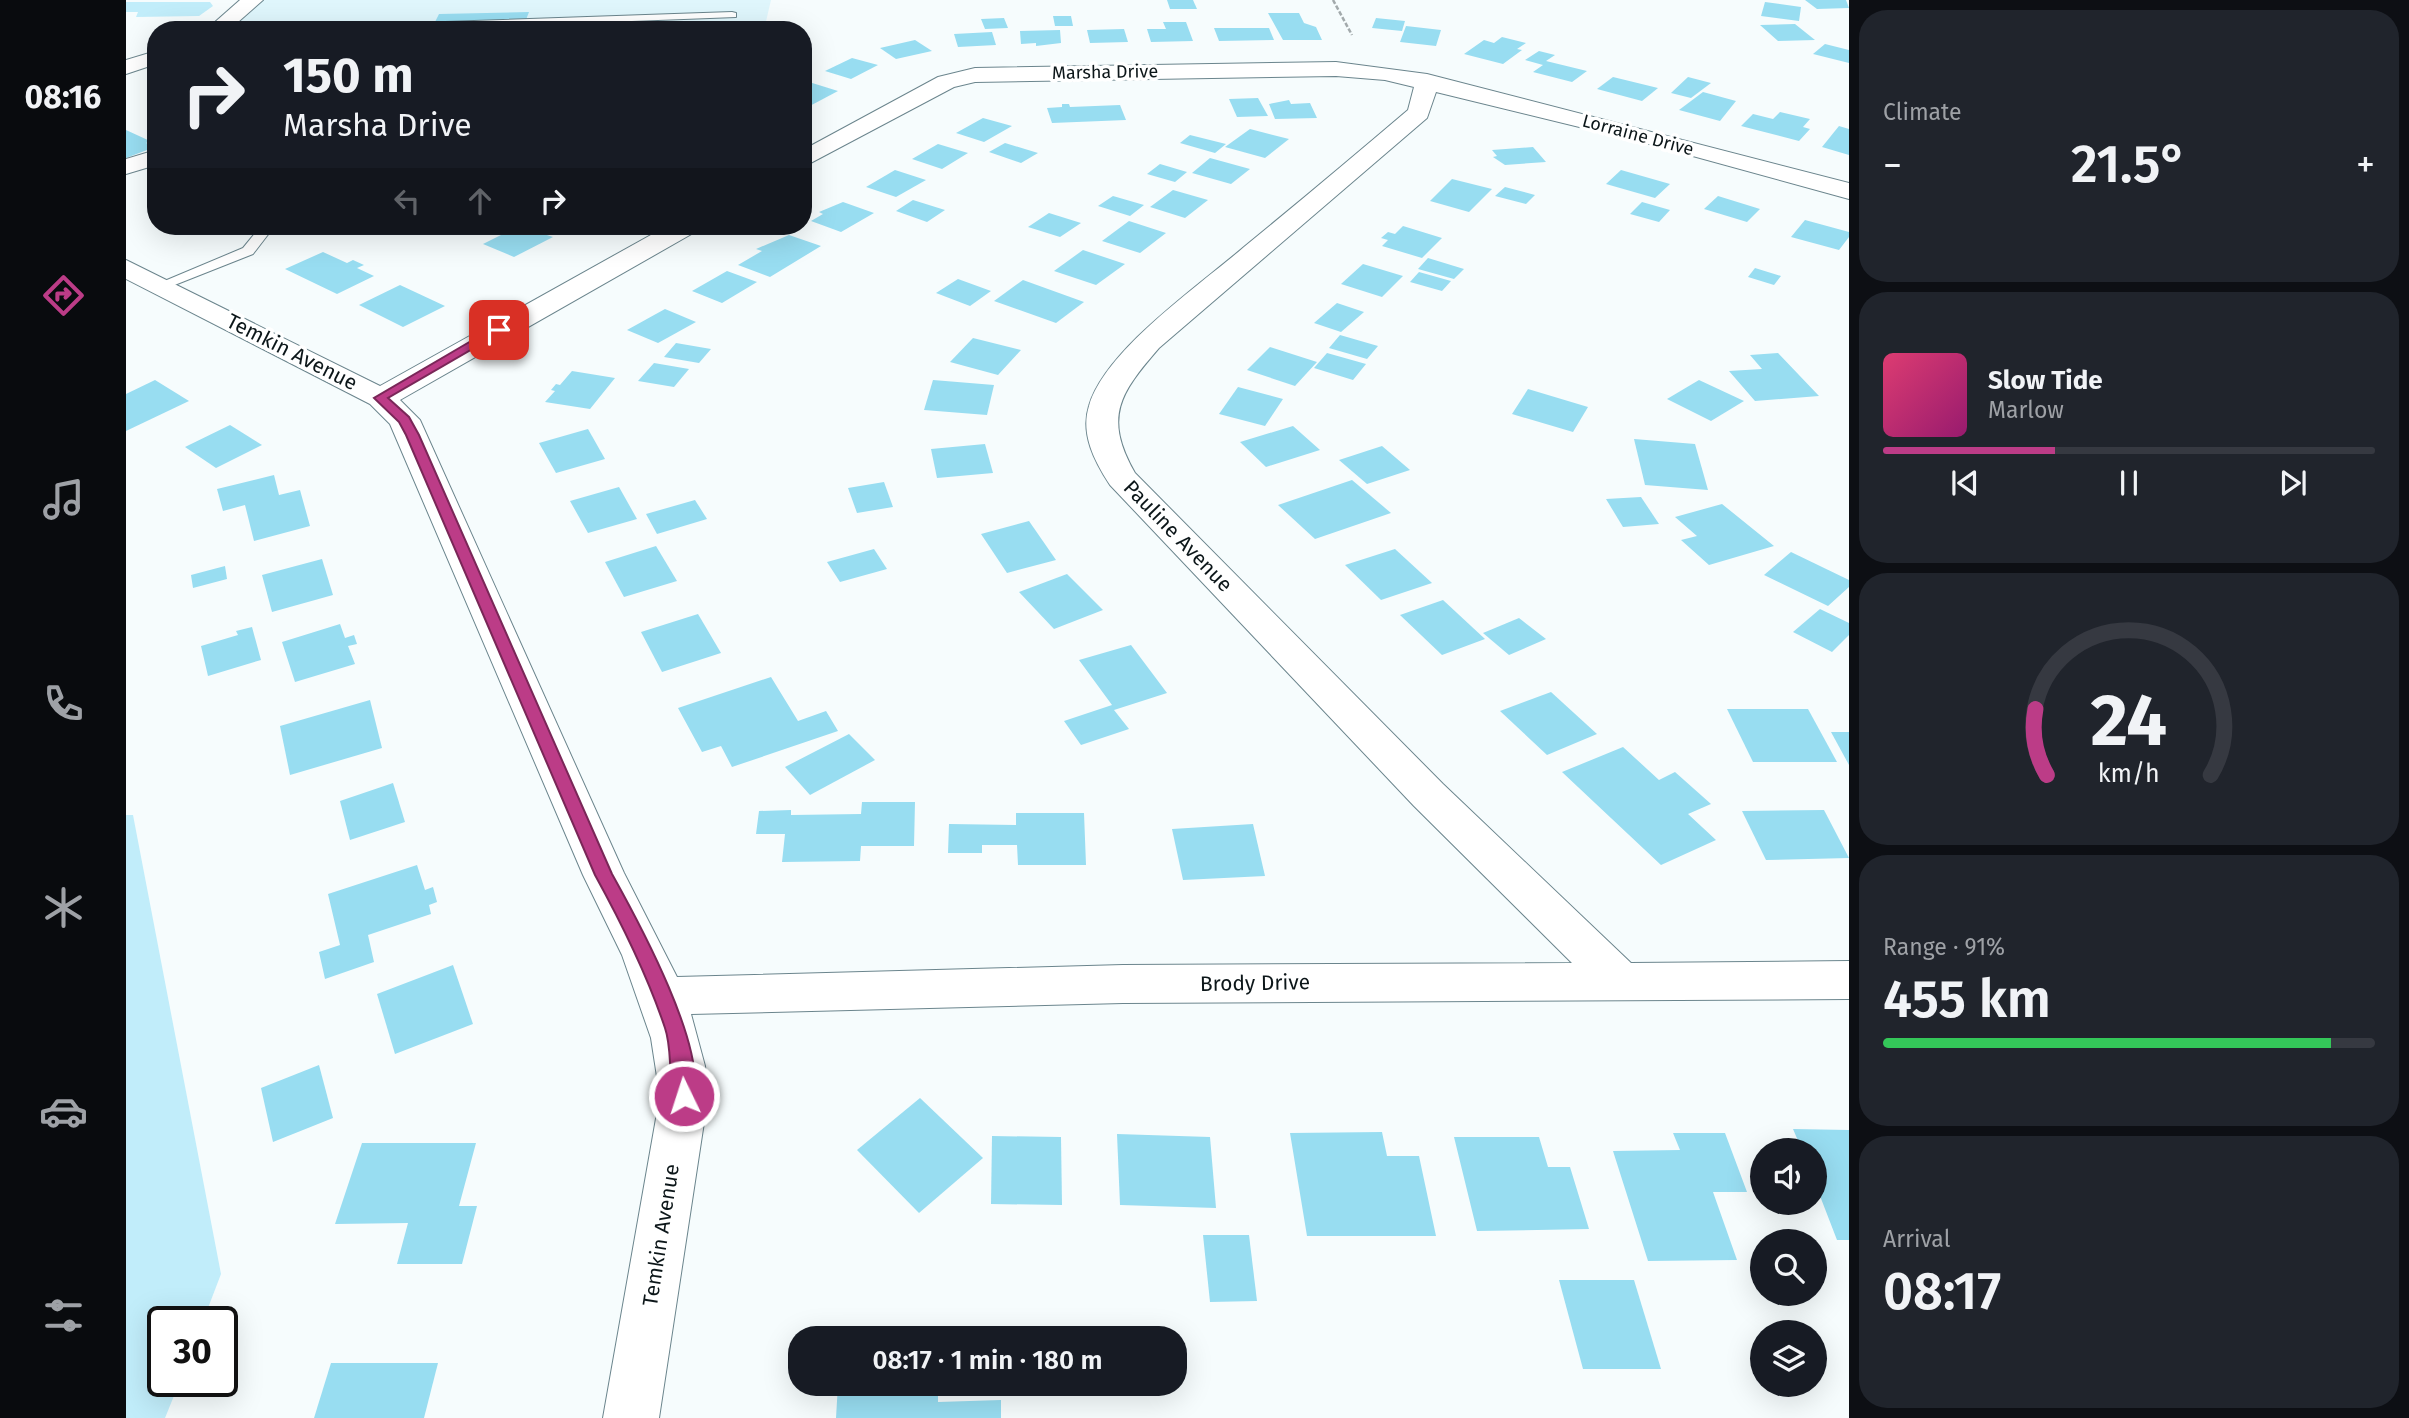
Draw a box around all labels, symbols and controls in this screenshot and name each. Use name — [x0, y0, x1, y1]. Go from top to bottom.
text: 150 m — [283, 46, 414, 105]
icon: right — [168, 49, 259, 140]
street label: Marsha Drive — [1052, 60, 1158, 84]
text: 08:16 — [25, 78, 101, 116]
text: Climate — [1883, 98, 1962, 126]
text: Marsha Drive — [283, 106, 472, 144]
street label: Lorraine Drive — [1580, 110, 1696, 160]
text: 21.5° — [2071, 133, 2187, 196]
text: − — [1883, 142, 1902, 188]
text: + — [2356, 142, 2375, 188]
icon: left — [388, 182, 426, 220]
icon: ahead — [461, 182, 499, 220]
icon: right — [534, 182, 572, 220]
icon: directions — [39, 271, 88, 320]
pin — [469, 300, 529, 360]
street label: Temkin Avenue — [222, 308, 362, 396]
icon: arrive — [480, 311, 518, 349]
text: Slow Tide — [1988, 365, 2103, 396]
text: Marlow — [1988, 396, 2064, 424]
icon: previous — [1946, 464, 1984, 502]
icon: pause — [2110, 464, 2148, 502]
icon: next — [2274, 464, 2312, 502]
icon: music — [39, 475, 88, 524]
street label: Pauline Avenue — [1118, 475, 1238, 597]
text: 24 — [2091, 677, 2167, 764]
icon: phone — [39, 679, 88, 728]
text: km/h — [2098, 759, 2160, 789]
icon: climate — [39, 883, 88, 932]
text: Range · 91% — [1883, 933, 2005, 961]
text: 455 km — [1883, 968, 2051, 1031]
street label: Brody Drive — [1200, 969, 1310, 997]
position arrow — [647, 1059, 721, 1133]
icon: car — [39, 1087, 88, 1136]
map controls — [1750, 1138, 1827, 1397]
button: sound — [1750, 1138, 1827, 1215]
street label: Temkin Avenue — [637, 1162, 685, 1308]
text: Arrival — [1883, 1225, 1950, 1253]
button: search — [1750, 1229, 1827, 1306]
text: 08:17 — [1883, 1260, 2001, 1323]
icon: filters — [39, 1291, 88, 1340]
speed limit sign: 30 — [147, 1306, 238, 1397]
button: layers — [1750, 1320, 1827, 1397]
text: 08:17 · 1 min · 180 m — [873, 1345, 1102, 1376]

